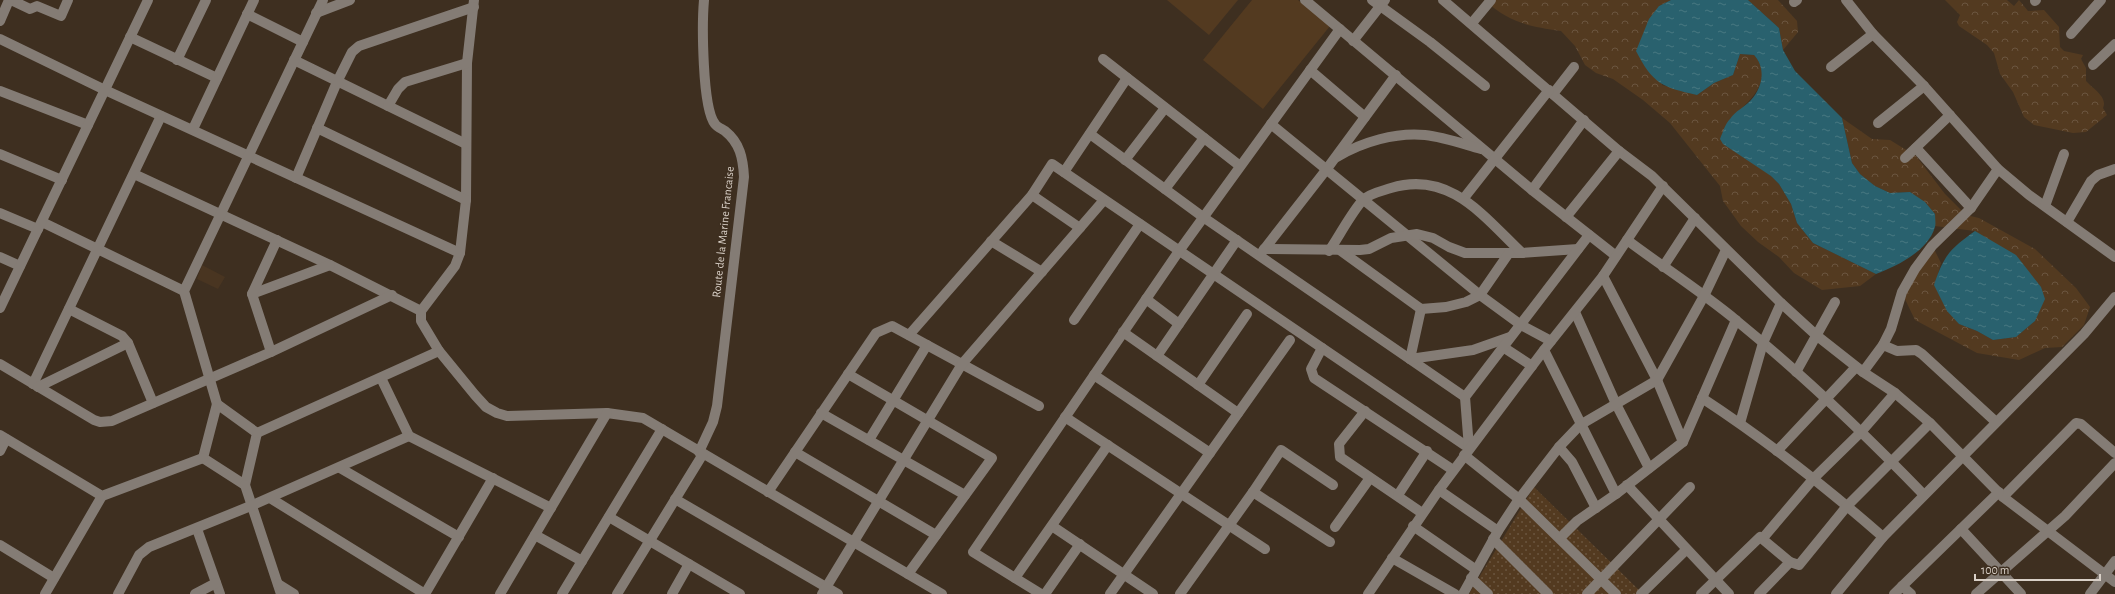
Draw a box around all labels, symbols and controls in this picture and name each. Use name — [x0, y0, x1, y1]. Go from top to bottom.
street label: Route de la Marine Francaise — [710, 166, 736, 298]
scale bar — [1975, 556, 2100, 582]
text: 100 m — [1981, 564, 2009, 576]

